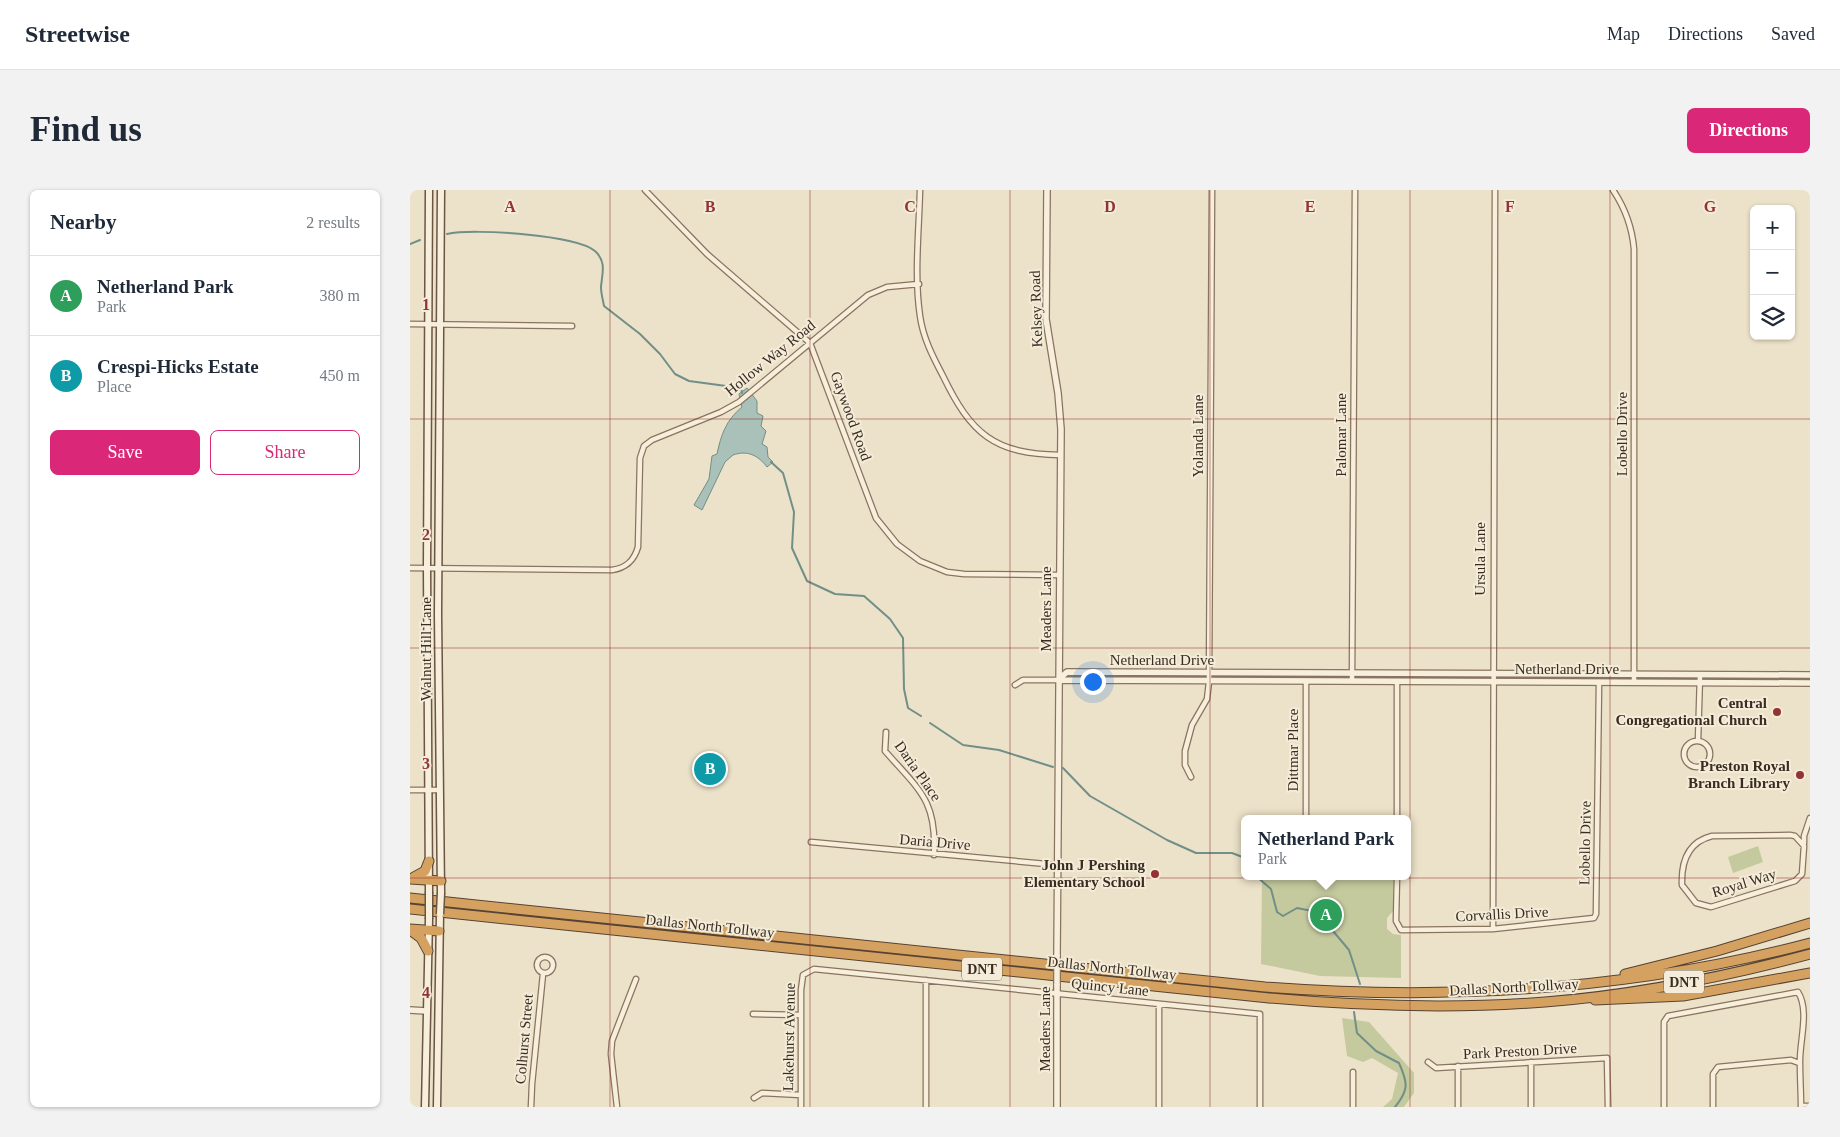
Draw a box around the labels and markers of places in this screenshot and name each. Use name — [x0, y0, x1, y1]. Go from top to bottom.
place label: Central Congregational Church — [1615, 695, 1768, 728]
marker: Central Congregational Church — [1771, 706, 1783, 718]
pin: B — [694, 750, 726, 788]
place label: Preston Royal Branch Library — [1688, 758, 1790, 791]
marker: Preston Royal Branch Library — [1794, 769, 1806, 781]
place label: John J Pershing Elementary School — [1024, 857, 1145, 890]
marker: John J Pershing Elementary School — [1149, 868, 1161, 880]
pin: A — [1310, 896, 1342, 934]

